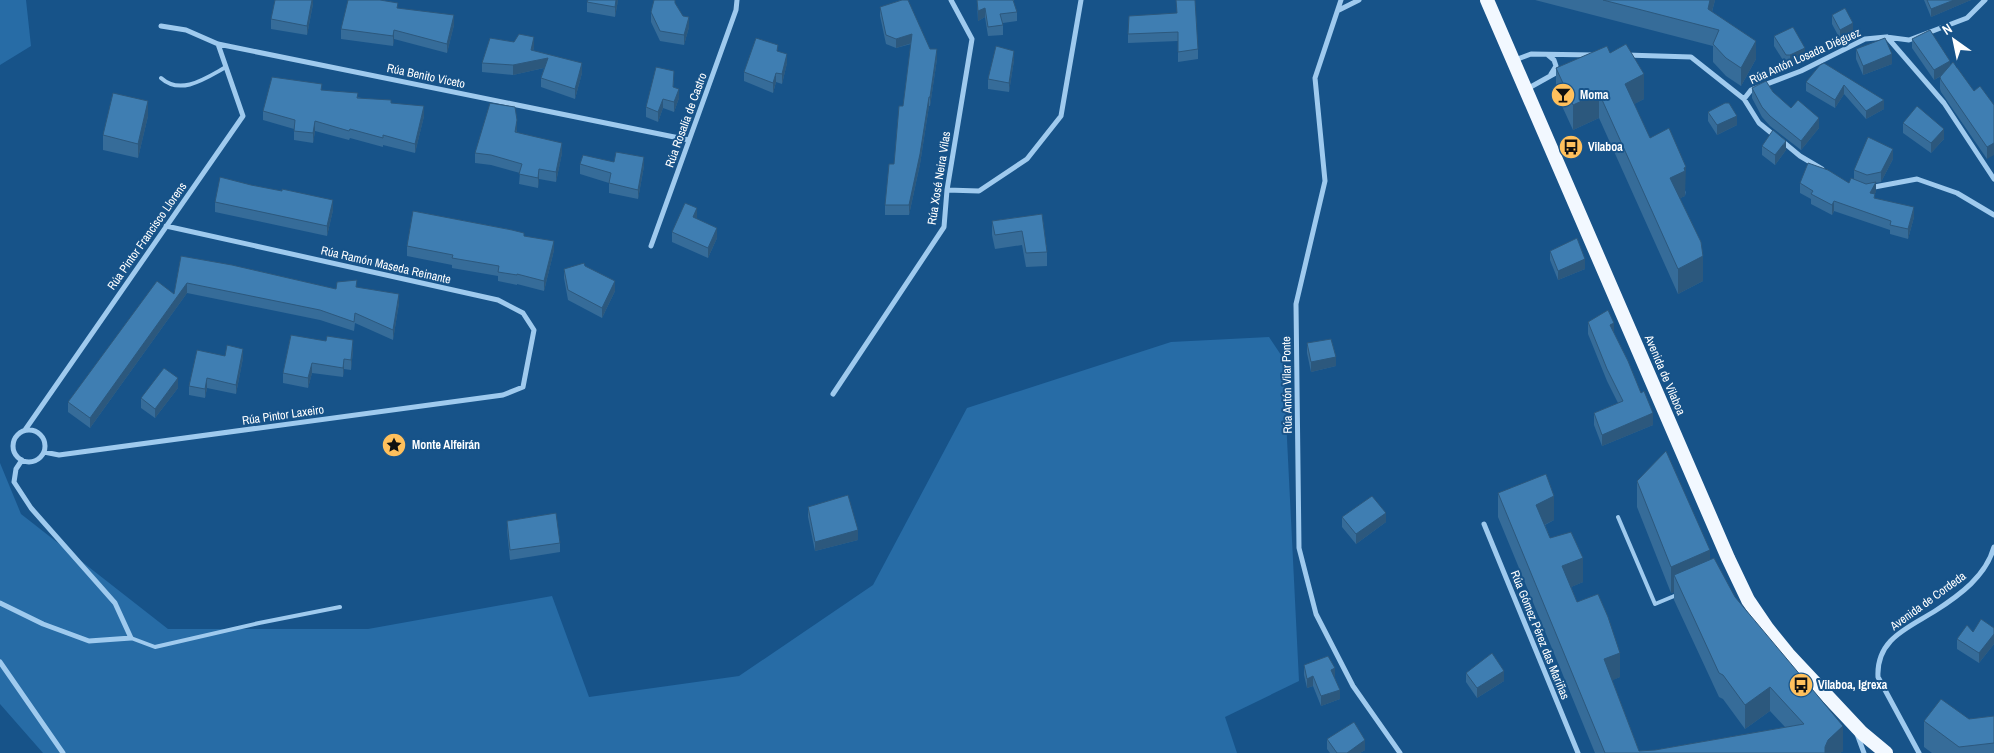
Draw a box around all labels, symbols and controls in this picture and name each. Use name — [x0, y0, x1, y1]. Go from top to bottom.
north arrow — [1929, 15, 1979, 65]
text: N — [1939, 19, 1955, 39]
street label: Rúa Antón Losada Diéguez — [1747, 24, 1863, 88]
street label: Rúa Benito Viceto — [385, 60, 467, 92]
street label: Rúa Rosalía de Castro — [661, 70, 711, 170]
bar icon: Moma — [1550, 82, 1576, 108]
place label: Moma — [1580, 87, 1609, 103]
street label: Rúa Xosé Neira Vilas — [924, 130, 954, 226]
bus stop icon: Vilaboa — [1558, 134, 1584, 160]
place label: Vilaboa — [1588, 139, 1623, 155]
street label: Rúa Pintor Francisco Llorens — [104, 179, 190, 293]
street label: Rúa Ramón Maseda Reinante — [319, 242, 453, 288]
street label: Avenida de Vilaboa — [1641, 332, 1689, 418]
street label: Rúa Antón Vilar Ponte — [1278, 336, 1296, 434]
street label: Rúa Pintor Laxeiro — [241, 401, 325, 429]
place icon: Monte Alfeirán — [381, 432, 407, 458]
place label: Monte Alfeirán — [412, 437, 480, 453]
street label: Rúa Gómez Pérez das Mariñas — [1507, 568, 1573, 702]
street label: Avenida de Cordeda — [1886, 568, 1970, 635]
bus stop icon: Vilaboa, Igrexa — [1788, 672, 1814, 698]
place label: Vilaboa, Igrexa — [1818, 677, 1888, 693]

